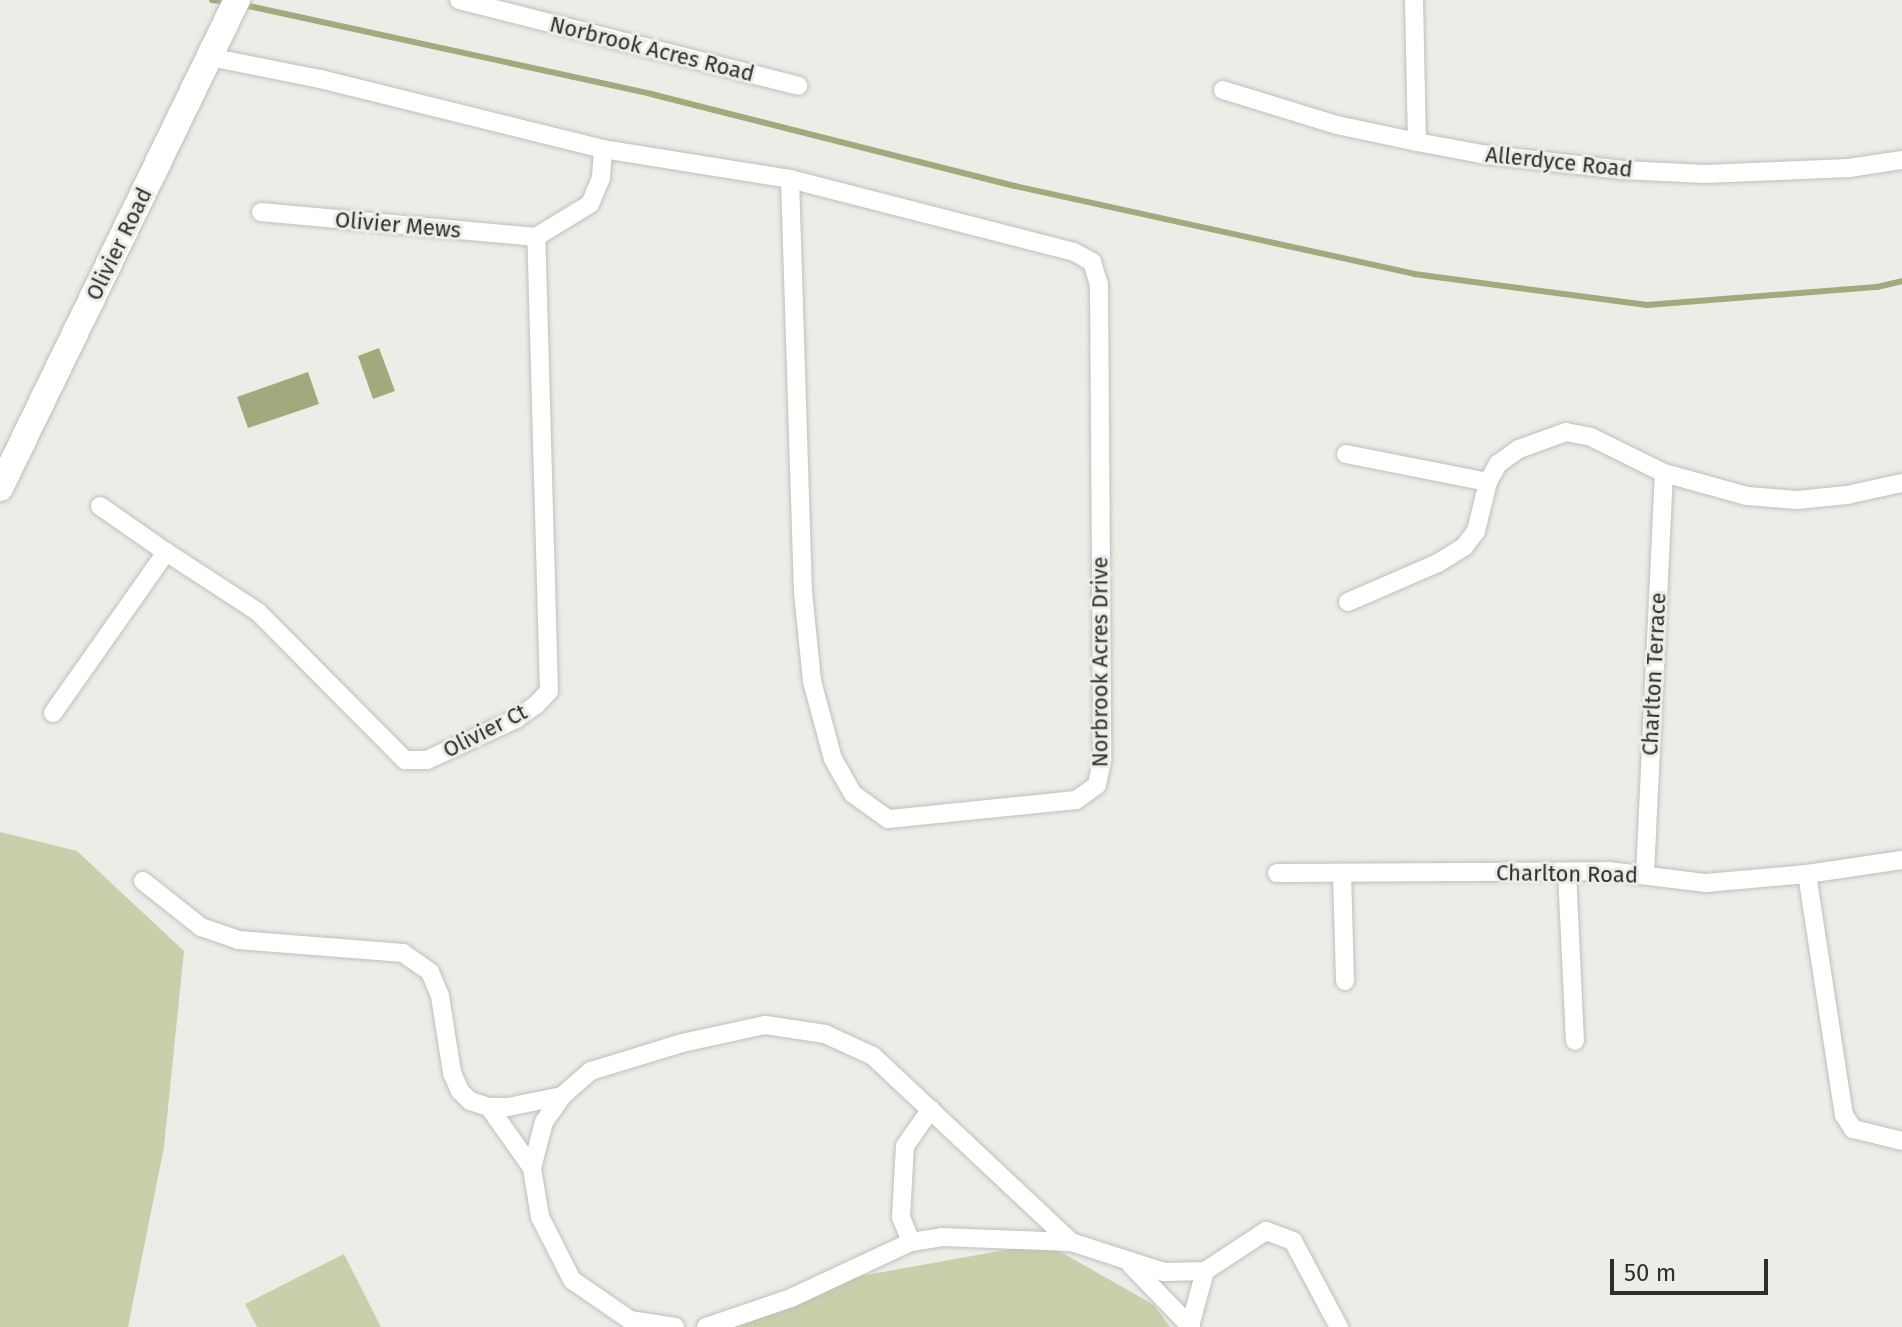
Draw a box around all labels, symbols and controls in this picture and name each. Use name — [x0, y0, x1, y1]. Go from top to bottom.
street label: Norbrook Acres Road — [547, 11, 757, 87]
street label: Allerdyce Road — [1484, 141, 1634, 183]
street label: Olivier Road — [80, 183, 158, 305]
street label: Olivier Mews — [334, 206, 462, 244]
street label: Norbrook Acres Drive — [1087, 557, 1113, 767]
street label: Charlton Terrace — [1637, 592, 1671, 756]
street label: Olivier Ct — [439, 699, 531, 763]
street label: Charlton Road — [1496, 860, 1638, 888]
scale bar — [1614, 1243, 1772, 1293]
text: 50 m — [1624, 1259, 1676, 1287]

